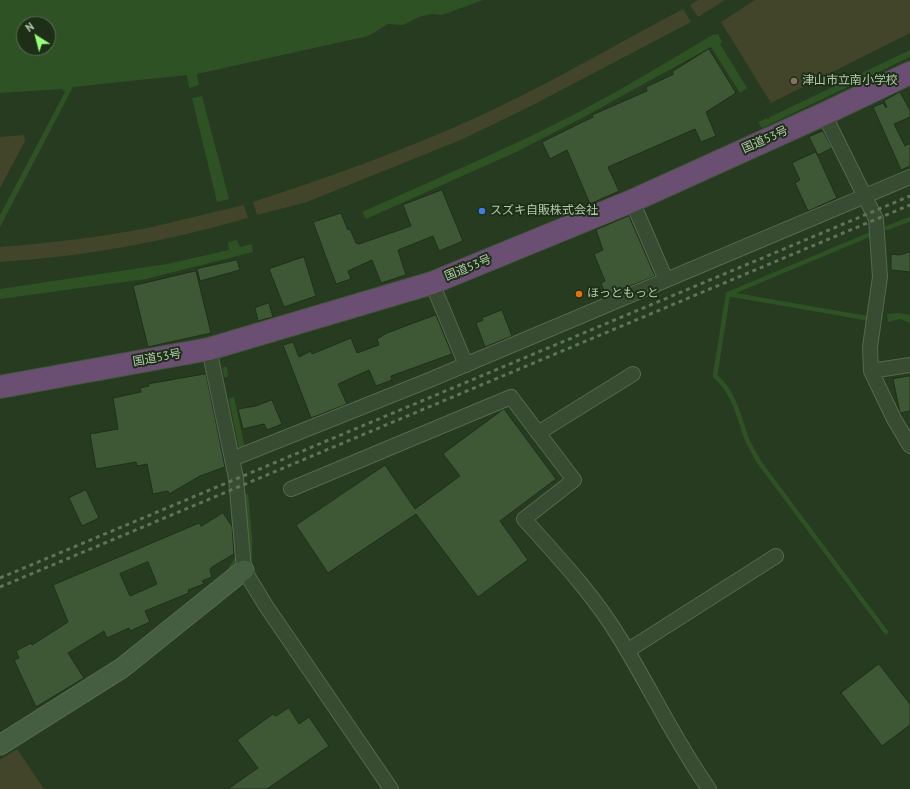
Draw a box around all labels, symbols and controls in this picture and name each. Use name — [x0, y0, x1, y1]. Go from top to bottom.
north arrow — [16, 16, 56, 56]
text: N — [22, 19, 37, 35]
place label: 津山市立南小学校 — [802, 74, 898, 88]
marker: 津山市立南小学校 — [789, 76, 799, 86]
street label: 国道53号 — [740, 123, 790, 157]
place label: スズキ自販株式会社 — [490, 204, 598, 218]
marker: スズキ自販株式会社 — [477, 206, 487, 216]
street label: 国道53号 — [443, 252, 493, 284]
place label: ほっともっと — [587, 287, 659, 301]
marker: ほっともっと — [574, 289, 584, 299]
street label: 国道53号 — [132, 347, 182, 369]

